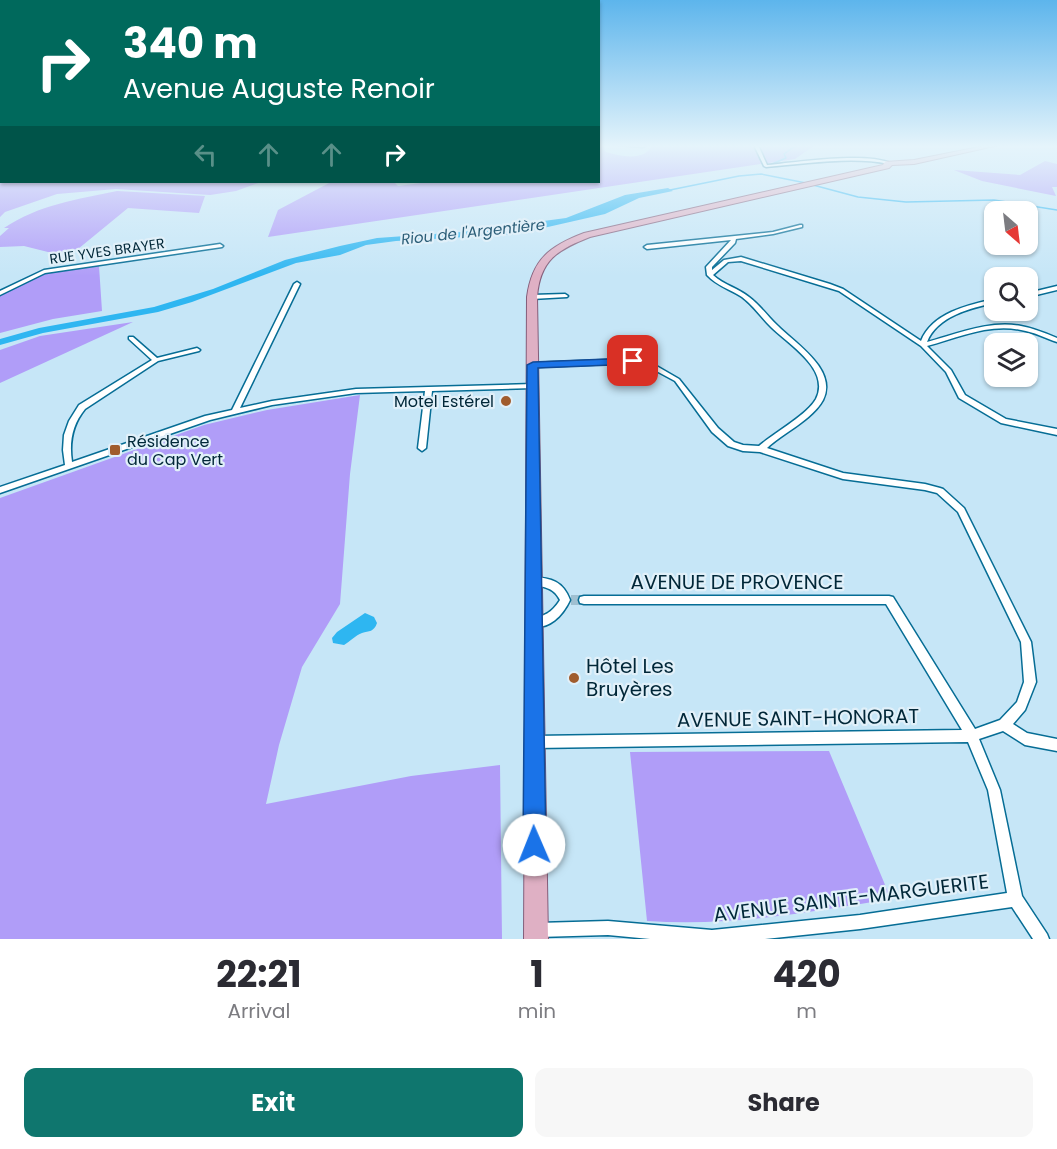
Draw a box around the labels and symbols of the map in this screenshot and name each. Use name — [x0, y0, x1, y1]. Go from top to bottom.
north arrow — [984, 201, 1038, 255]
water label: Riou de l'Argentière — [400, 214, 546, 250]
street label: RUE YVES BRAYER — [48, 233, 166, 269]
pin — [607, 335, 658, 386]
place label: Motel Estérel — [394, 390, 494, 413]
marker: Motel Estérel — [499, 394, 513, 408]
place label: Résidence du Cap Vert — [127, 430, 223, 471]
marker: Résidence du Cap Vert — [108, 443, 122, 457]
street label: AVENUE DE PROVENCE — [630, 568, 844, 596]
place label: Hôtel Les Bruyères — [586, 652, 674, 703]
marker: Hôtel Les Bruyères — [567, 671, 581, 685]
street label: AVENUE SAINT-HONORAT — [677, 702, 920, 734]
position arrow — [502, 813, 566, 877]
street label: AVENUE SAINTE-MARGUERITE — [712, 867, 990, 929]

